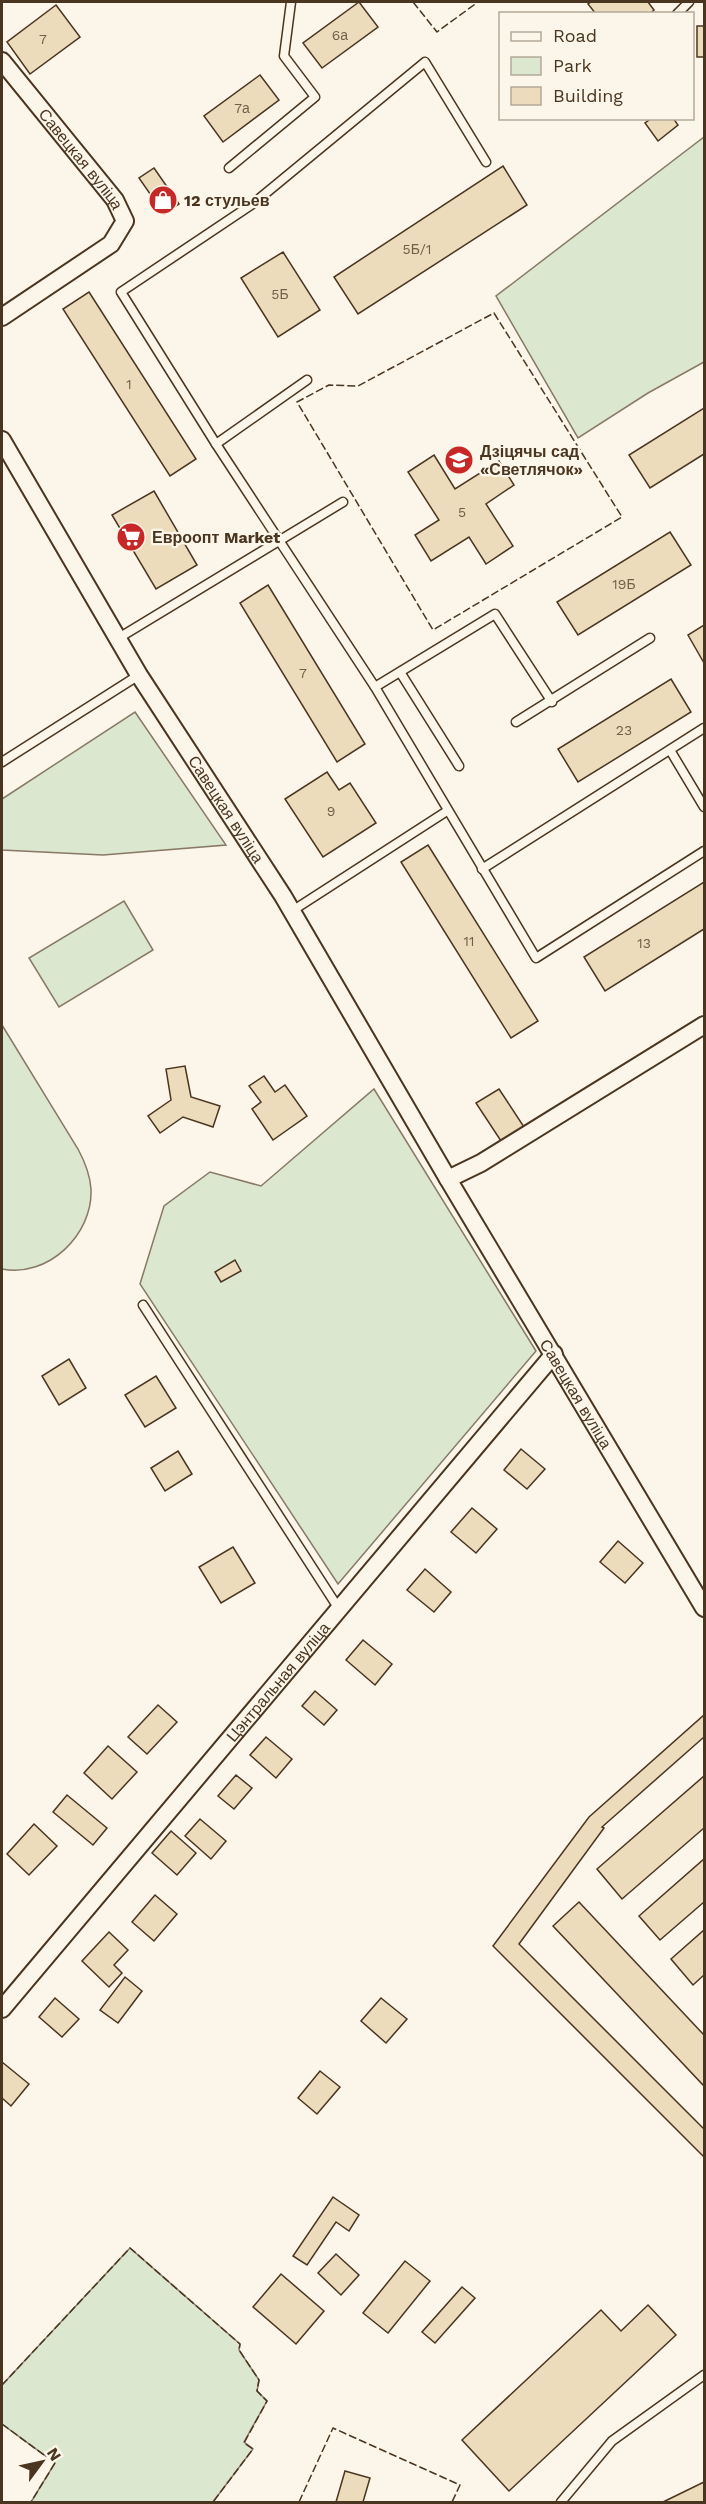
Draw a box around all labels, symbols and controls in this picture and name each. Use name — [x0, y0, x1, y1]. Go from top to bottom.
legend — [499, 12, 694, 120]
text: Road — [553, 25, 597, 46]
house number: 6а — [332, 27, 348, 43]
house number: 7 — [39, 31, 47, 47]
text: Park — [553, 55, 592, 76]
text: Building — [553, 85, 623, 106]
house number: 7а — [234, 100, 250, 116]
street label: Савецкая вуліца — [35, 105, 127, 212]
shop icon: 12 стульев — [147, 184, 179, 216]
place label: 12 стульев — [184, 191, 270, 210]
house number: 5Б/1 — [403, 241, 431, 257]
house number: 5Б — [271, 286, 289, 302]
house number: 1 — [126, 376, 132, 392]
place label: Дзіцячы сад «Светлячок» — [480, 442, 583, 479]
school or university icon: Дзіцячы сад «Светлячок» — [443, 444, 475, 476]
house number: 5 — [458, 504, 466, 520]
supermarket icon: Евроопт Market — [115, 521, 147, 553]
place label: Евроопт Market — [152, 528, 280, 547]
house number: 19Б — [612, 576, 636, 592]
house number: 7 — [299, 665, 307, 681]
house number: 23 — [616, 722, 632, 738]
street label: Савецкая вуліца — [184, 752, 268, 867]
house number: 9 — [327, 803, 335, 819]
house number: 11 — [464, 933, 474, 949]
house number: 13 — [637, 935, 651, 951]
street label: Савецкая вуліца — [536, 1336, 616, 1452]
street label: Цэнтральная вуліца — [222, 1618, 334, 1746]
north arrow — [12, 2432, 72, 2492]
text: N — [43, 2444, 65, 2464]

